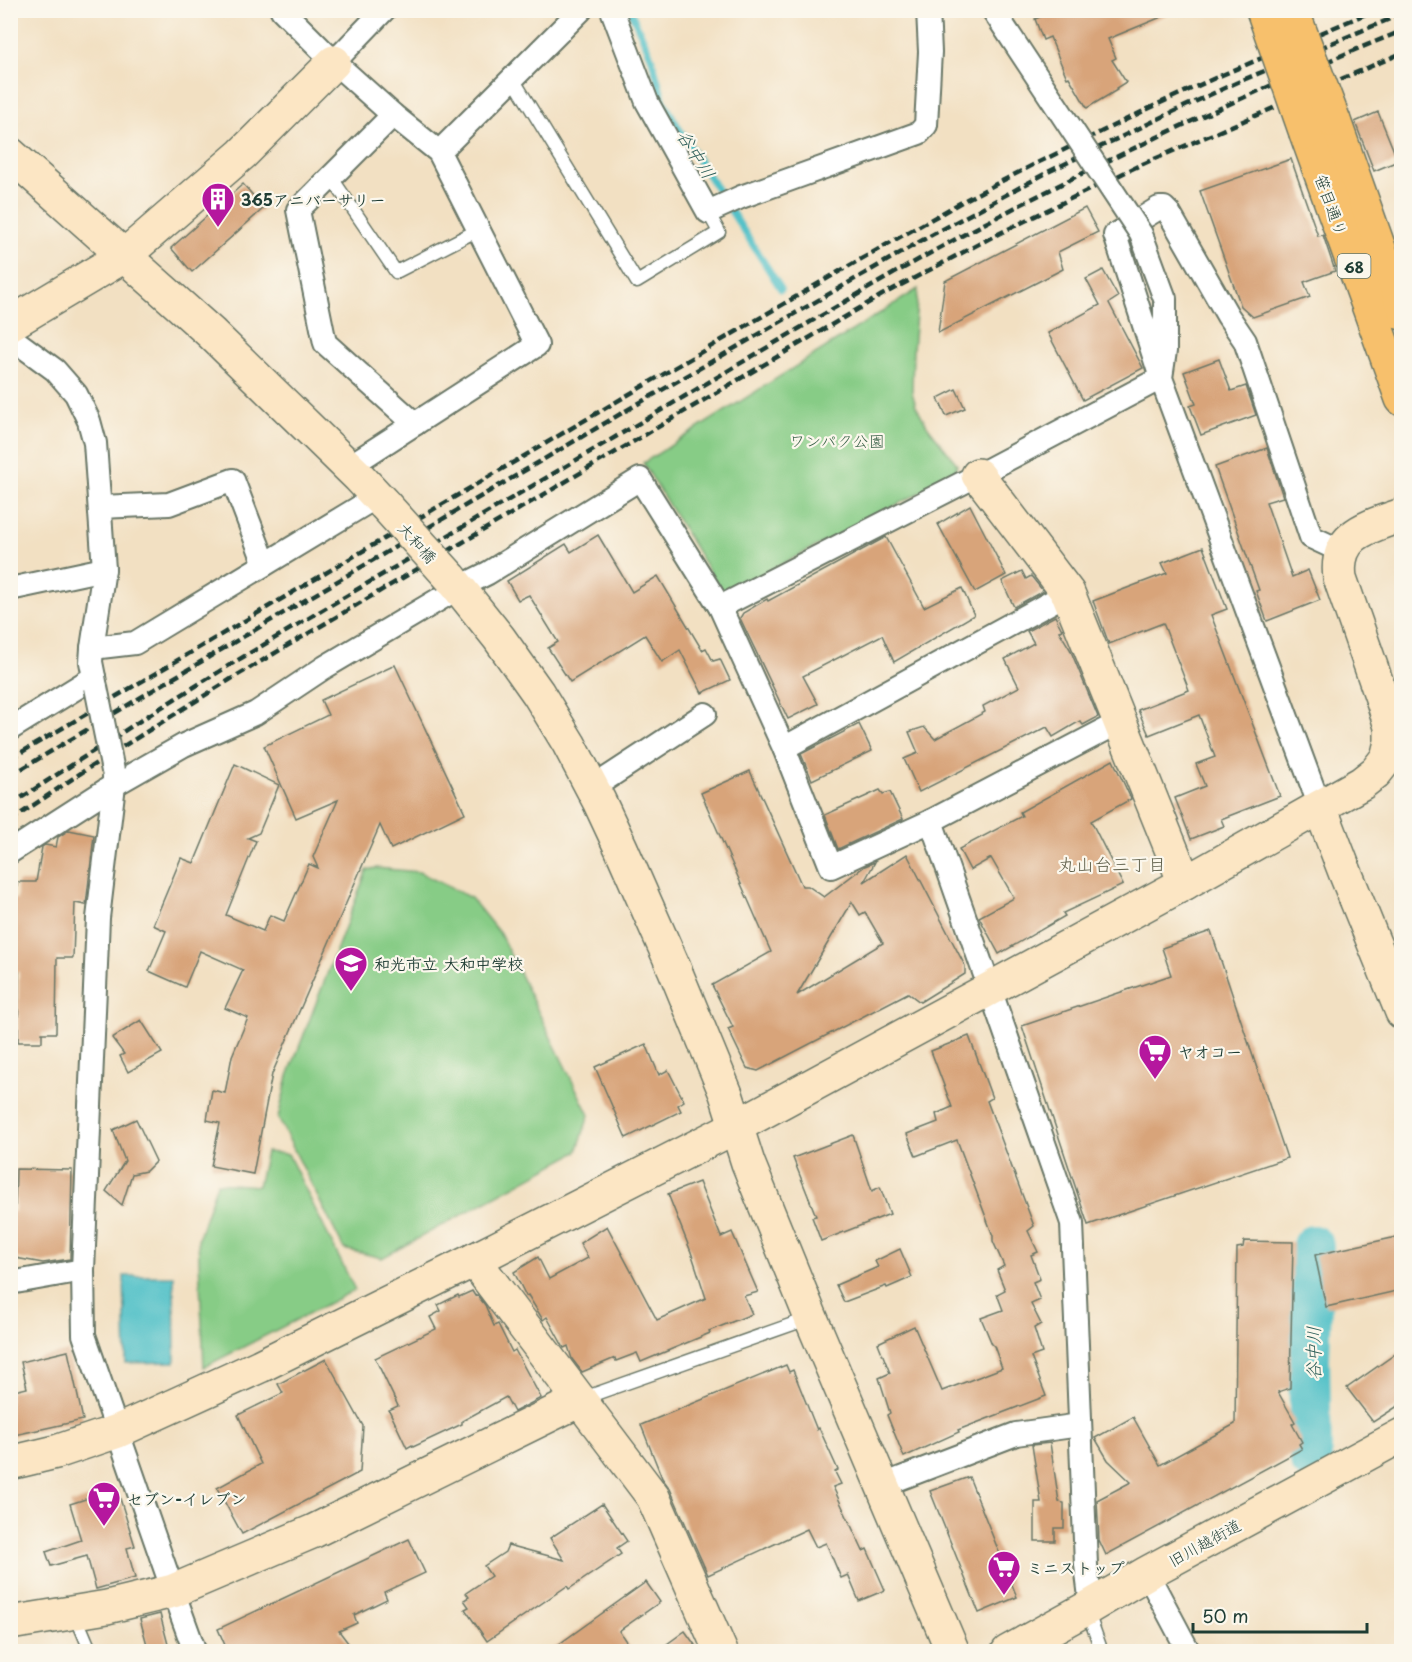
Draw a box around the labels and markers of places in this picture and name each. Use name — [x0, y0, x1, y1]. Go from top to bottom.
building icon: 365アニバーサリー — [200, 181, 236, 228]
place label: 365アニバーサリー — [241, 187, 386, 211]
school or university icon: 和光市立 大和中学校 — [333, 945, 369, 992]
place label: 和光市立 大和中学校 — [374, 951, 523, 975]
supermarket icon: ヤオコー — [1137, 1033, 1173, 1080]
place label: ヤオコー — [1178, 1039, 1242, 1063]
supermarket icon: セブン-イレブン — [86, 1480, 122, 1527]
place label: セブン-イレブン — [127, 1486, 246, 1510]
supermarket icon: ミニストップ — [986, 1549, 1022, 1596]
place label: ミニストップ — [1027, 1555, 1125, 1579]

